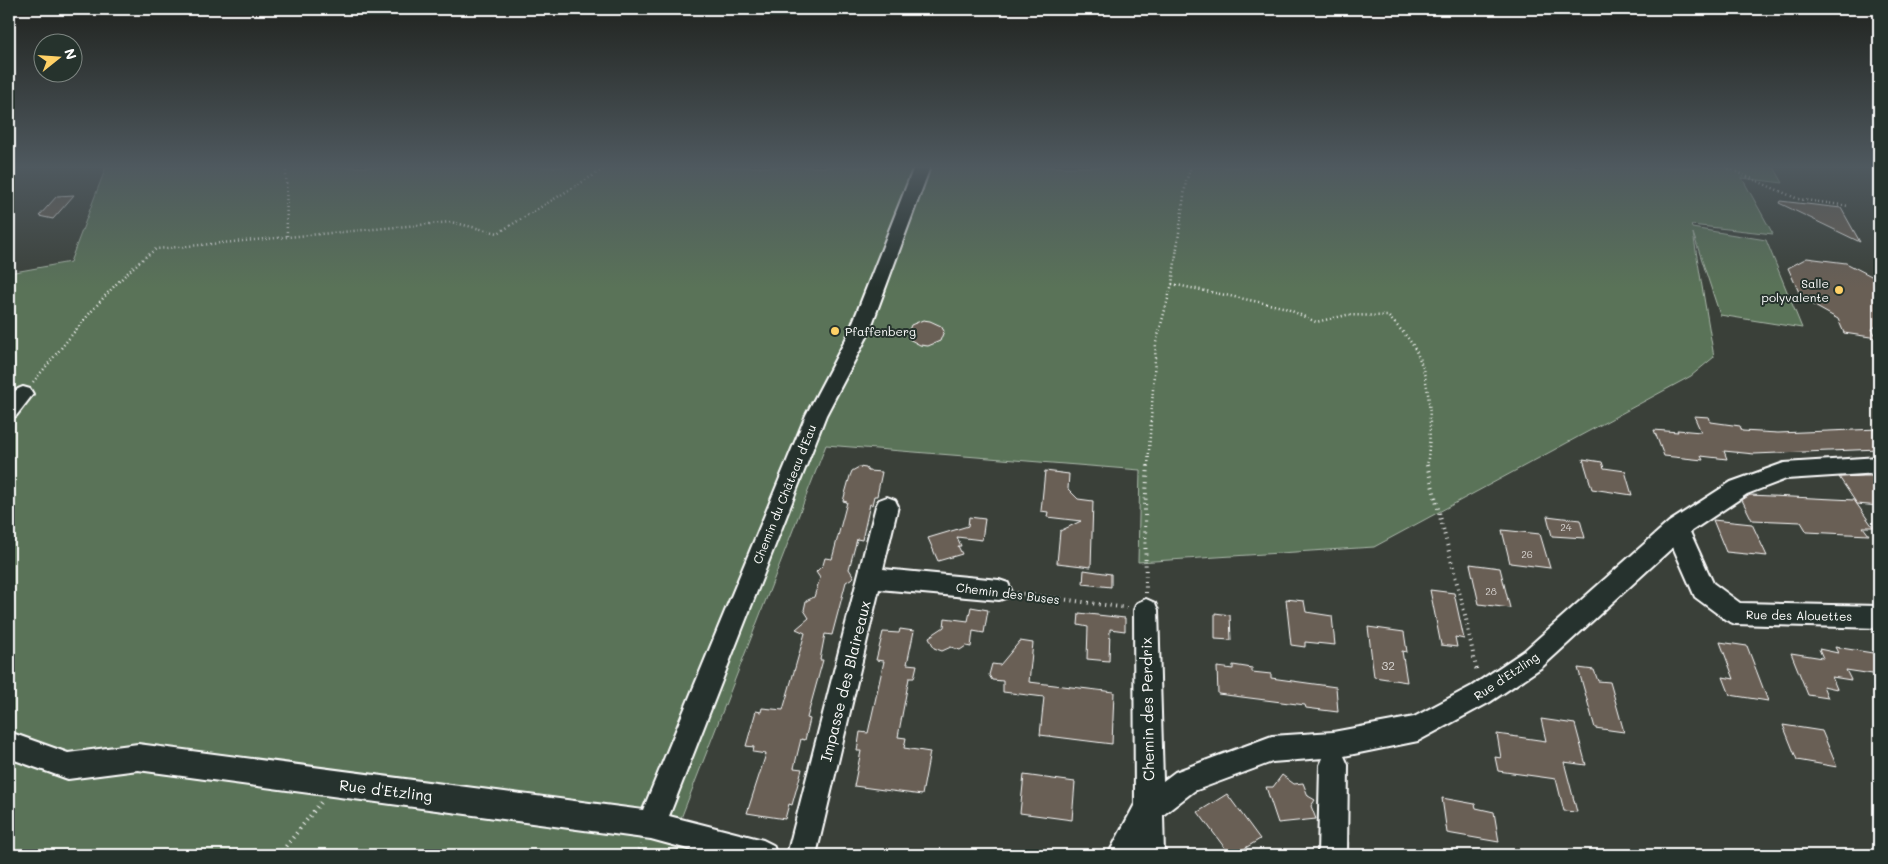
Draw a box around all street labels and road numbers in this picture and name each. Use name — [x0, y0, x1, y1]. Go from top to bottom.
street label: Chemin du Château d'Eau — [749, 422, 819, 566]
street label: Chemin des Buses — [955, 579, 1061, 607]
street label: Impasse des Blaireaux — [815, 598, 875, 764]
street label: Rue des Alouettes — [1746, 606, 1853, 624]
street label: Chemin des Perdrix — [1136, 636, 1158, 781]
street label: Rue d'Etzling — [1470, 648, 1542, 704]
street label: Rue d'Etzling — [338, 774, 434, 806]

